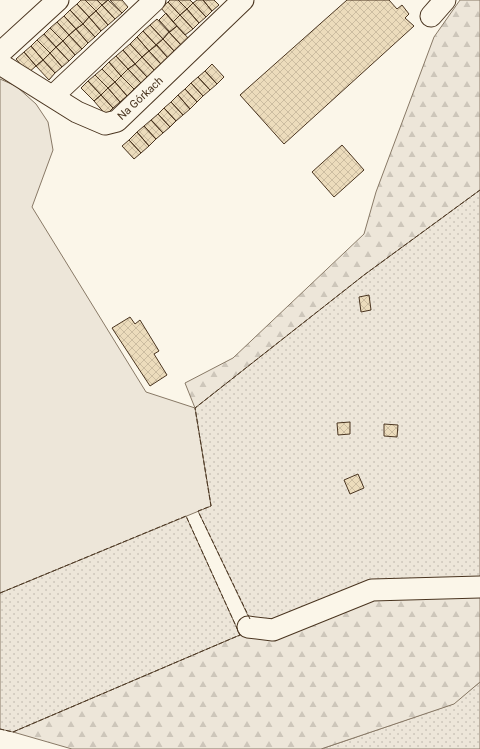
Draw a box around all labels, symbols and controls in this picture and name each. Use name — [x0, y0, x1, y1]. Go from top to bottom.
street label: Na Górkach — [115, 74, 166, 123]

